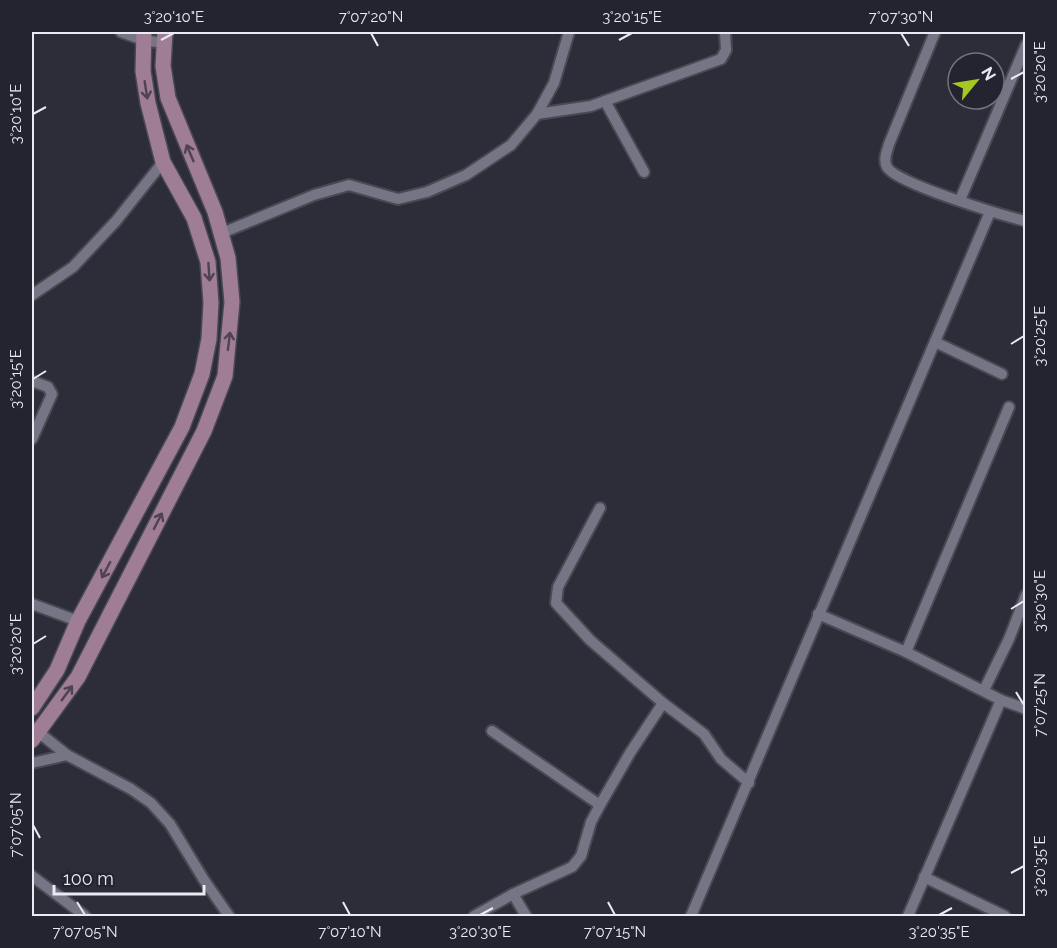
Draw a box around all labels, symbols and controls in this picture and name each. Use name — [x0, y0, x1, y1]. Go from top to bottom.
text: 3°20'10"E — [144, 8, 204, 26]
text: 7°07'20"N — [339, 8, 403, 26]
text: 3°20'15"E — [602, 8, 662, 26]
text: 7°07'30"N — [869, 8, 933, 26]
text: 3°20'20"E — [1031, 41, 1049, 103]
north arrow — [946, 51, 1006, 111]
text: N — [977, 64, 1000, 84]
one-way arrow — [140, 79, 151, 99]
text: 3°20'10"E — [7, 84, 25, 144]
one-way arrow — [184, 145, 195, 163]
one-way arrow — [204, 262, 215, 282]
text: 3°20'25"E — [1031, 306, 1049, 367]
one-way arrow — [224, 332, 235, 351]
text: 3°20'15"E — [7, 349, 25, 409]
one-way arrow — [152, 513, 164, 530]
one-way arrow — [100, 560, 111, 578]
text: 3°20'30"E — [1031, 570, 1049, 632]
text: 3°20'20"E — [7, 613, 25, 675]
text: 7°07'25"N — [1031, 673, 1049, 737]
one-way arrow — [60, 685, 73, 701]
text: 7°07'05"N — [7, 792, 25, 858]
text: 3°20'35"E — [1031, 835, 1049, 897]
scale bar — [54, 858, 204, 896]
text: 100 m — [63, 868, 114, 889]
text: 7°07'05"N — [52, 923, 118, 941]
text: 7°07'10"N — [318, 923, 382, 941]
text: 3°20'30"E — [449, 923, 511, 941]
text: 7°07'15"N — [584, 923, 646, 941]
text: 3°20'35"E — [908, 923, 970, 941]

